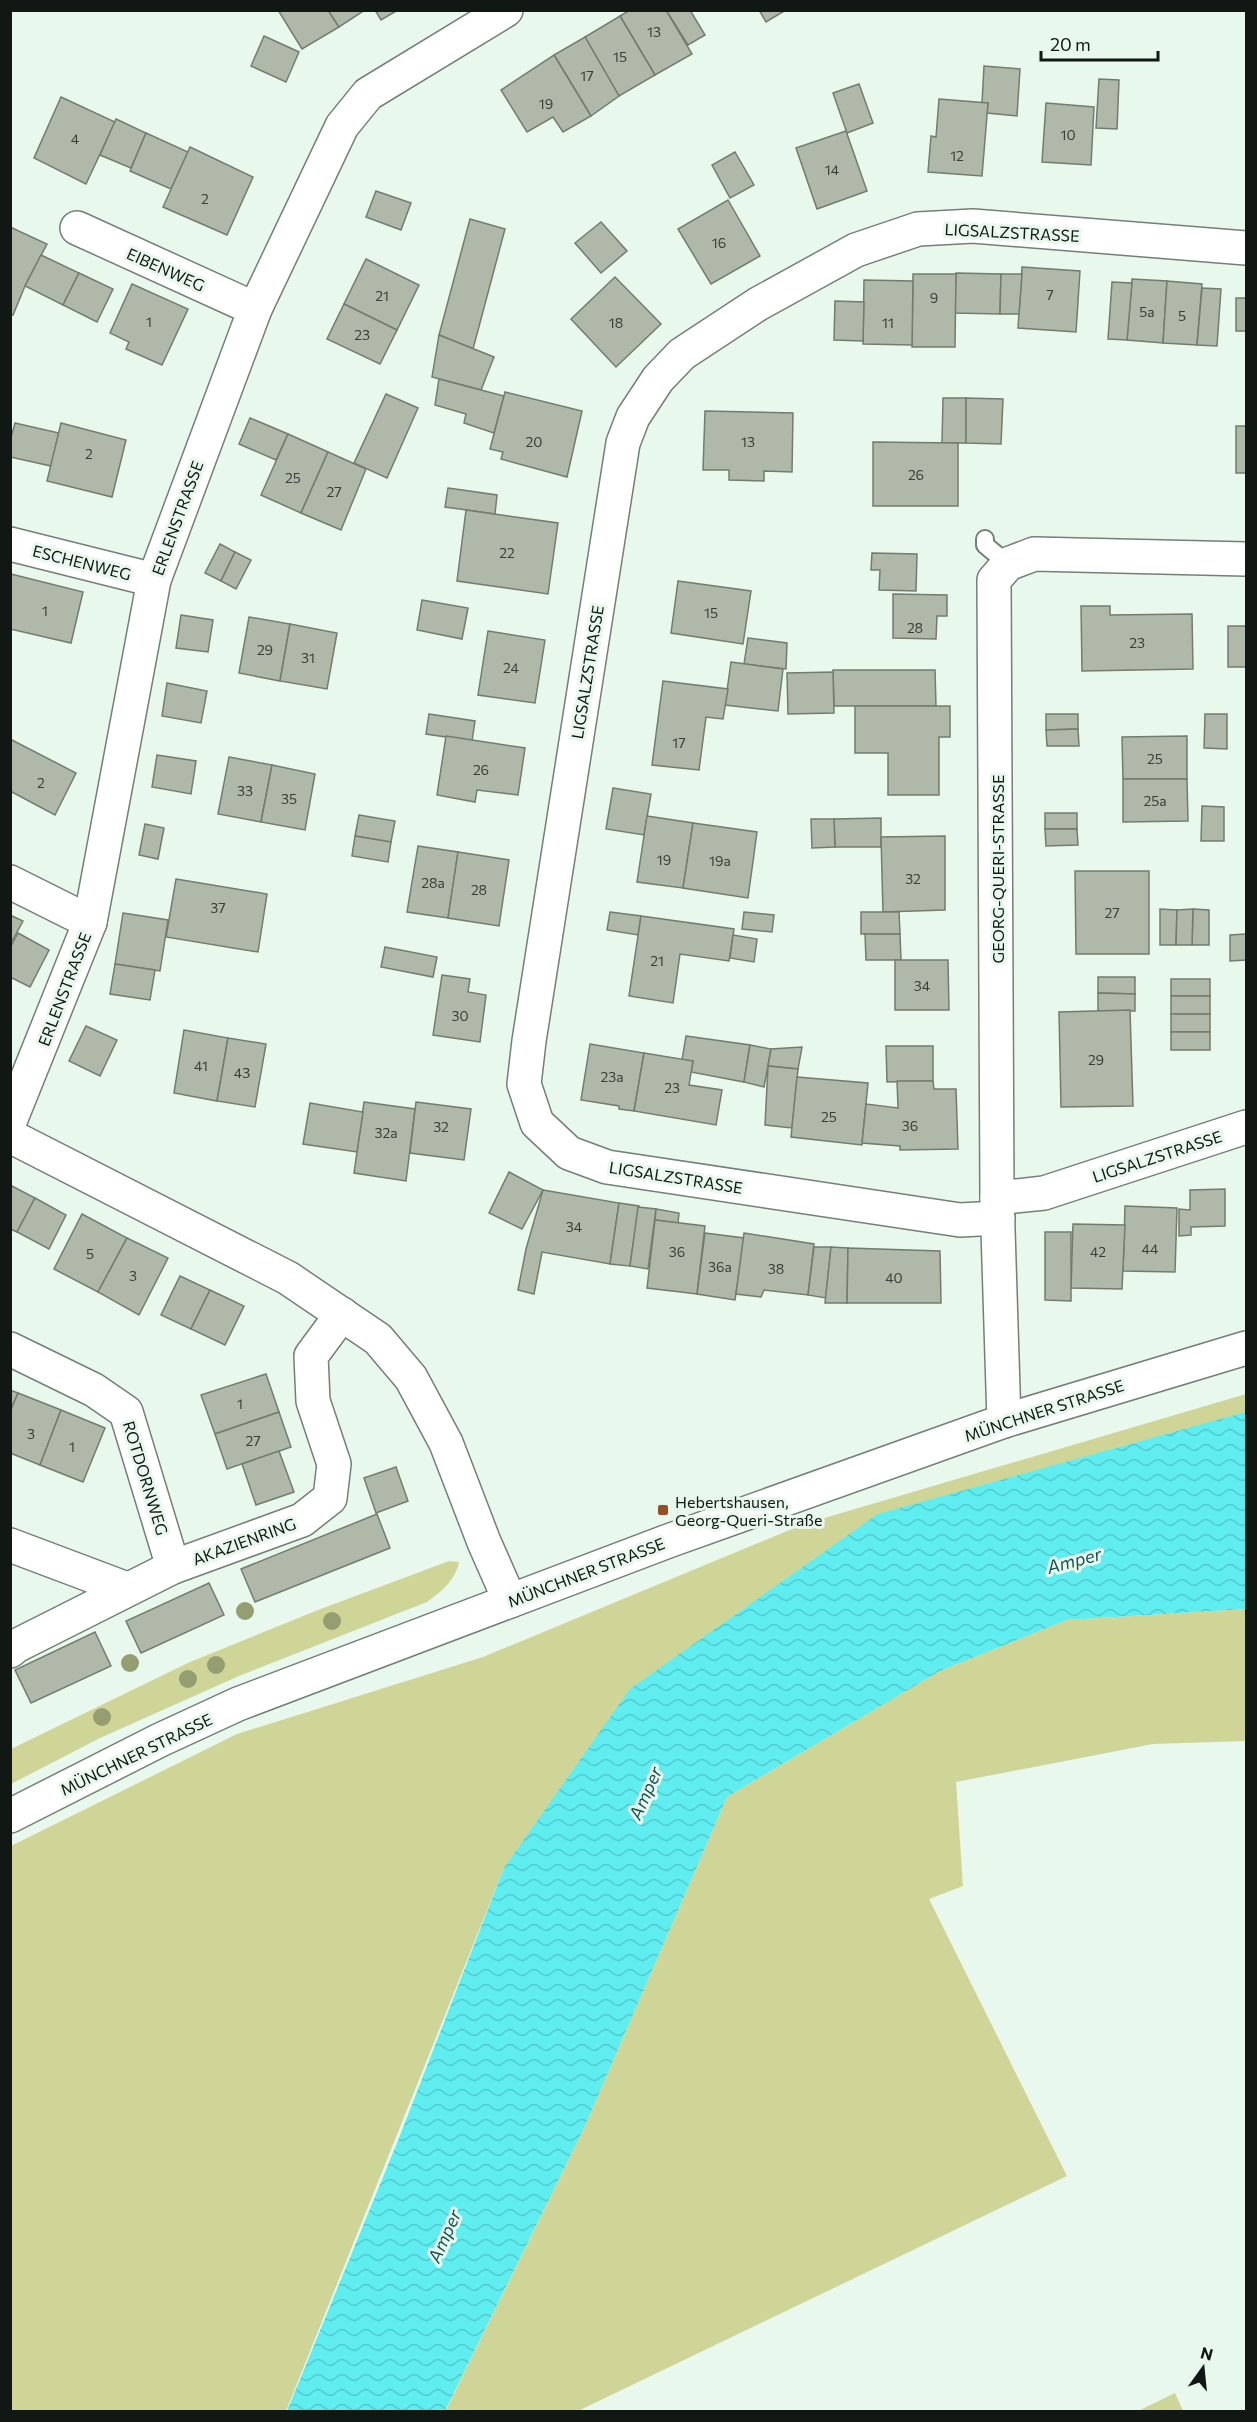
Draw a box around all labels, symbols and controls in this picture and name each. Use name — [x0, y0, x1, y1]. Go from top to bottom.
house number: 13 — [647, 23, 661, 40]
scale bar — [1041, 24, 1158, 62]
text: 20 m — [1050, 33, 1091, 55]
house number: 15 — [613, 48, 627, 65]
house number: 17 — [580, 67, 594, 84]
house number: 19 — [539, 95, 553, 112]
house number: 10 — [1060, 126, 1076, 143]
house number: 4 — [71, 130, 80, 147]
house number: 12 — [950, 147, 964, 164]
house number: 14 — [825, 161, 840, 178]
house number: 2 — [201, 190, 209, 207]
street label: LIGSALZSTRASSE — [944, 219, 1080, 245]
house number: 16 — [712, 234, 726, 251]
street label: EIBENWEG — [124, 243, 208, 295]
house number: 7 — [1046, 286, 1054, 303]
house number: 21 — [375, 287, 389, 304]
house number: 9 — [930, 289, 938, 306]
house number: 5a — [1139, 303, 1155, 320]
house number: 5 — [1178, 307, 1186, 324]
house number: 1 — [146, 313, 152, 330]
house number: 18 — [609, 314, 623, 331]
house number: 11 — [882, 314, 894, 331]
house number: 23 — [354, 326, 370, 343]
house number: 20 — [526, 433, 542, 450]
house number: 13 — [741, 433, 755, 450]
house number: 2 — [85, 445, 93, 462]
street label: ERLENSTRASSE — [147, 458, 207, 578]
house number: 26 — [908, 466, 924, 483]
house number: 25 — [285, 469, 301, 486]
house number: 27 — [326, 483, 342, 500]
street label: ESCHENWEG — [31, 541, 133, 583]
house number: 22 — [499, 544, 515, 561]
house number: 1 — [42, 602, 48, 619]
street label: LIGSALZSTRASSE — [567, 604, 607, 740]
house number: 15 — [704, 604, 718, 621]
house number: 28 — [907, 619, 923, 636]
house number: 23 — [1129, 634, 1145, 651]
house number: 29 — [257, 641, 273, 658]
house number: 31 — [301, 649, 315, 666]
house number: 24 — [503, 659, 520, 676]
house number: 17 — [672, 734, 686, 751]
house number: 25 — [1147, 750, 1163, 767]
house number: 26 — [473, 761, 489, 778]
house number: 2 — [37, 774, 45, 791]
street label: GEORG-QUERI-STRASSE — [988, 775, 1007, 963]
house number: 33 — [237, 782, 253, 799]
house number: 35 — [281, 790, 297, 807]
house number: 25a — [1143, 792, 1167, 809]
house number: 19 — [657, 851, 671, 868]
house number: 19a — [709, 852, 731, 869]
house number: 32 — [905, 870, 921, 887]
house number: 28a — [421, 874, 445, 891]
house number: 28 — [471, 881, 487, 898]
house number: 37 — [210, 899, 226, 916]
house number: 27 — [1104, 904, 1120, 921]
street label: ERLENSTRASSE — [34, 929, 94, 1049]
house number: 21 — [650, 952, 664, 969]
house number: 34 — [914, 977, 931, 994]
house number: 30 — [451, 1007, 469, 1024]
house number: 29 — [1088, 1051, 1104, 1068]
house number: 41 — [194, 1057, 208, 1074]
house number: 43 — [234, 1064, 250, 1081]
house number: 23a — [600, 1068, 624, 1085]
house number: 23 — [664, 1079, 680, 1096]
house number: 25 — [821, 1108, 837, 1125]
house number: 36 — [902, 1117, 918, 1134]
house number: 32 — [433, 1118, 449, 1135]
house number: 32a — [374, 1124, 398, 1141]
street label: LIGSALZSTRASSE — [1090, 1126, 1224, 1186]
street label: LIGSALZSTRASSE — [608, 1157, 744, 1197]
house number: 34 — [566, 1218, 583, 1235]
house number: 44 — [1142, 1240, 1159, 1257]
house number: 36 — [669, 1243, 685, 1260]
house number: 42 — [1090, 1243, 1106, 1260]
house number: 5 — [86, 1245, 94, 1262]
house number: 36a — [708, 1258, 732, 1275]
house number: 38 — [768, 1260, 784, 1277]
house number: 3 — [129, 1267, 137, 1284]
house number: 40 — [885, 1269, 903, 1286]
street label: MÜNCHNER STRASSE — [962, 1375, 1126, 1445]
house number: 1 — [237, 1395, 243, 1412]
street label: ROTDORNWEG — [120, 1419, 172, 1537]
house number: 3 — [27, 1425, 35, 1442]
house number: 27 — [245, 1432, 261, 1449]
house number: 1 — [69, 1438, 75, 1455]
place label: Hebertshausen, Georg-Queri-Straße — [675, 1492, 822, 1529]
marker: Hebertshausen, Georg-Queri-Straße — [656, 1503, 670, 1517]
street label: AKAZIENRING — [190, 1514, 298, 1568]
street label: MÜNCHNER STRASSE — [505, 1533, 667, 1611]
water label: Amper — [1043, 1542, 1104, 1578]
street label: MÜNCHNER STRASSE — [57, 1709, 215, 1799]
water label: Amper — [623, 1762, 667, 1824]
water label: Amper — [422, 2205, 466, 2267]
north arrow — [1173, 2338, 1233, 2398]
text: N — [1199, 2342, 1215, 2364]

